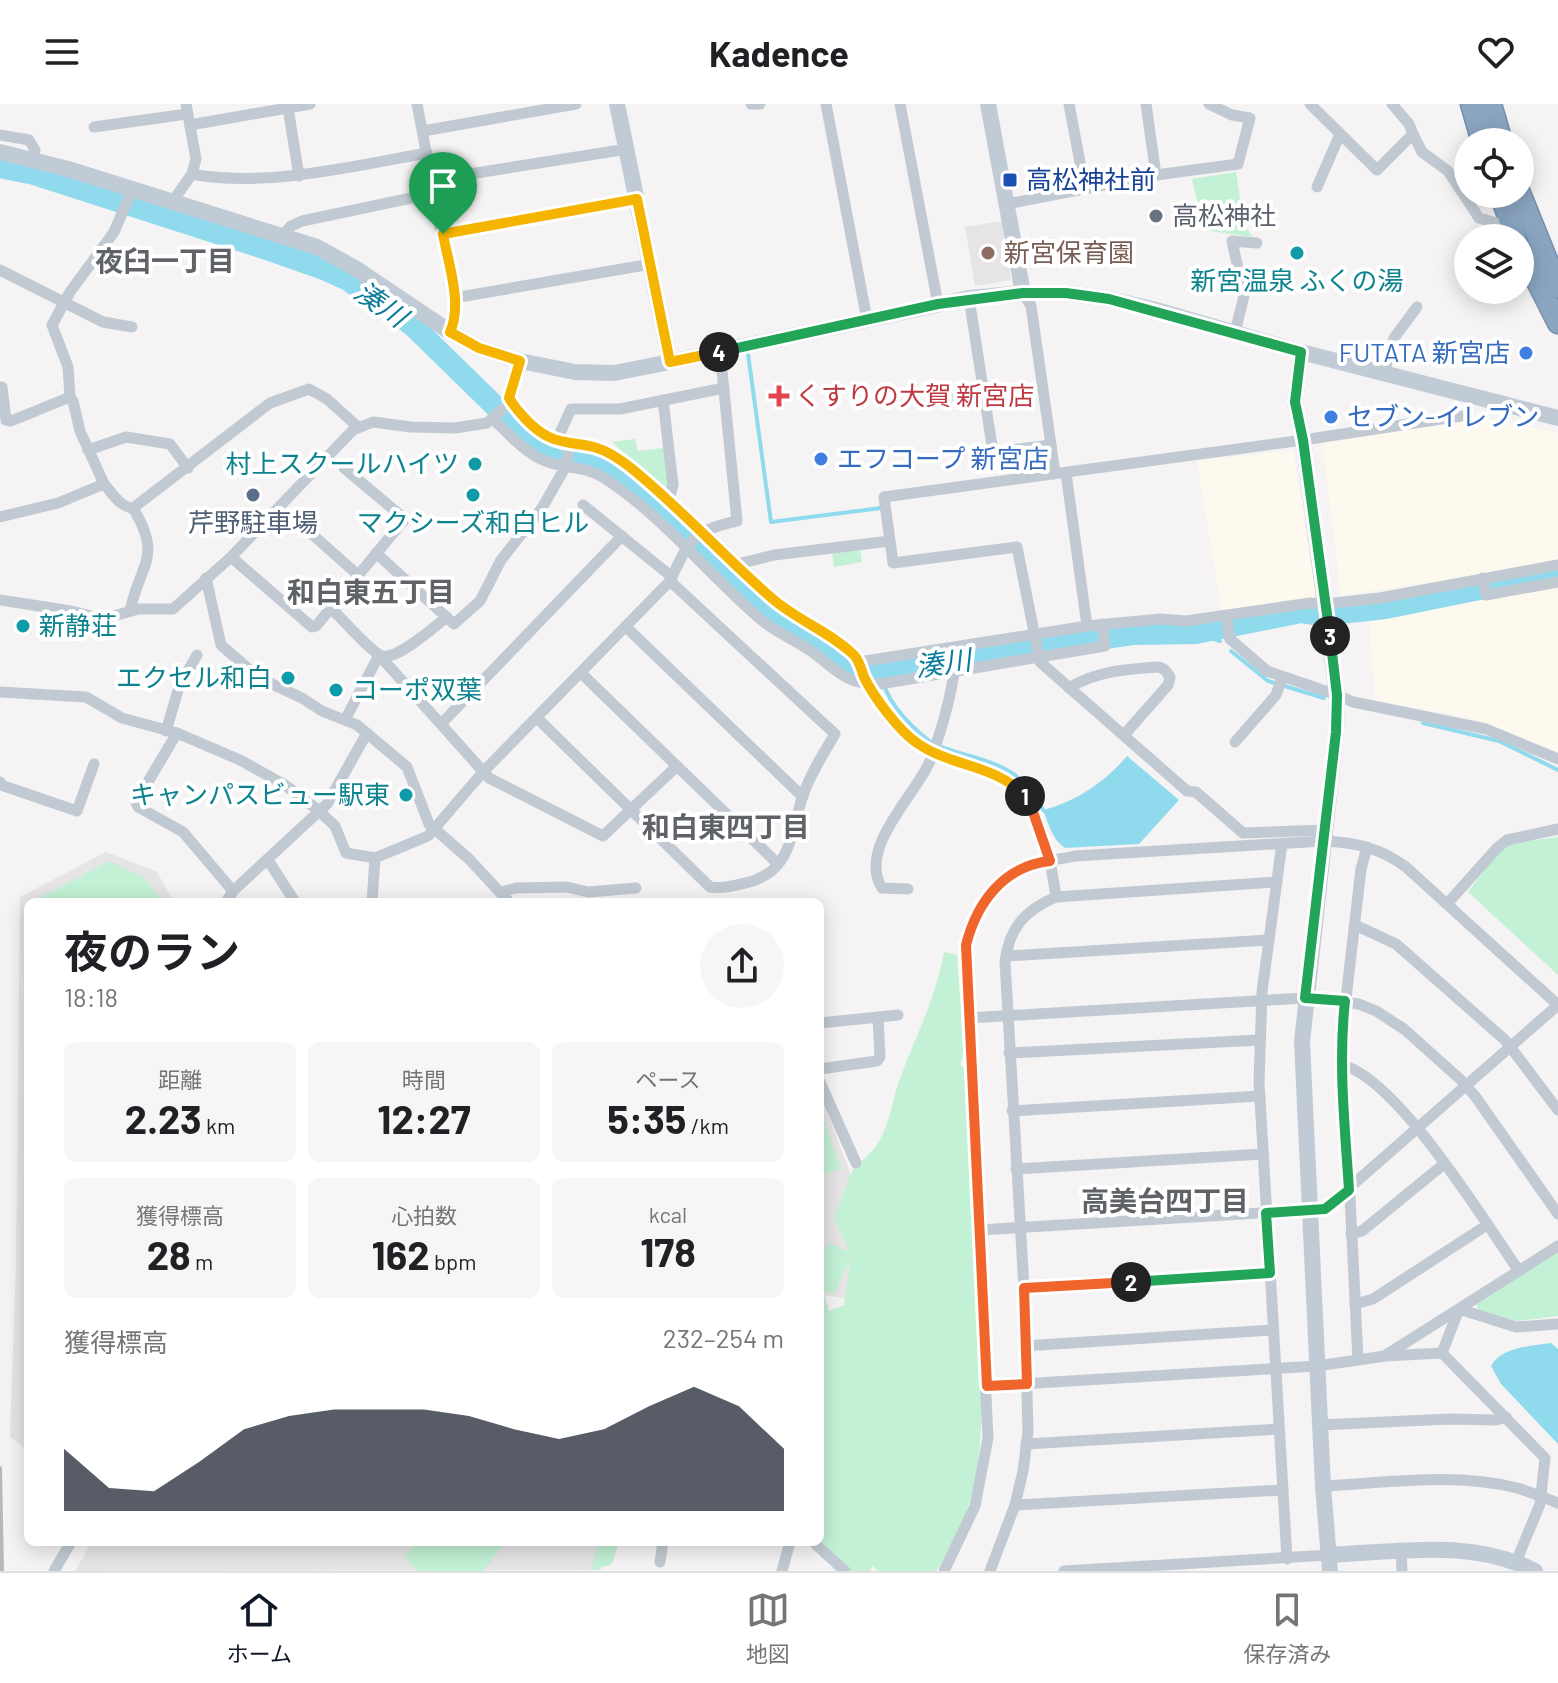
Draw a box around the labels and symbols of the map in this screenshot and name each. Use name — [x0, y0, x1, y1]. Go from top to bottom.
pin — [409, 152, 477, 234]
place label: 高松神社前 — [1026, 163, 1156, 194]
marker: 高松神社前 — [1001, 171, 1019, 189]
place label: 高松神社 — [1172, 199, 1276, 230]
marker: 高松神社 — [1147, 207, 1165, 225]
place label: 新宮保育園 — [1004, 236, 1134, 267]
district label: 夜臼一丁目 — [95, 243, 235, 277]
marker: 新宮保育園 — [979, 244, 997, 262]
marker: 新宮温泉 ふくの湯 — [1288, 244, 1306, 262]
place label: 新宮温泉 ふくの湯 — [1190, 264, 1404, 295]
water label: 湊川 — [349, 273, 417, 335]
pin: 4 — [699, 332, 739, 372]
place label: FUTATA 新宮店 — [1339, 336, 1510, 367]
marker: FUTATA 新宮店 — [1517, 344, 1535, 362]
place label: くすりの大賀 新宮店 — [795, 379, 1034, 410]
marker: くすりの大賀 新宮店 — [770, 387, 788, 405]
place label: セブン-イレブン — [1347, 400, 1539, 431]
marker: セブン-イレブン — [1322, 408, 1340, 426]
place label: エフコープ 新宮店 — [837, 442, 1049, 473]
place label: 村上スクールハイツ — [226, 447, 459, 478]
marker: エフコープ 新宮店 — [812, 450, 830, 468]
marker: 村上スクールハイツ — [466, 455, 484, 473]
marker: 芹野駐車場 — [244, 486, 262, 504]
marker: マクシーズ和白ヒル — [464, 486, 482, 504]
place label: 芹野駐車場 — [188, 506, 318, 537]
place label: マクシーズ和白ヒル — [357, 506, 589, 537]
district label: 和白東五丁目 — [287, 574, 455, 608]
place label: 新静荘 — [39, 609, 117, 640]
pin: 3 — [1310, 616, 1350, 656]
marker: 新静荘 — [14, 617, 32, 635]
water label: 湊川 — [913, 641, 976, 683]
place label: エクセル和白 — [116, 661, 272, 692]
marker: エクセル和白 — [279, 669, 297, 687]
place label: コーポ双葉 — [352, 673, 482, 704]
marker: コーポ双葉 — [327, 681, 345, 699]
pin: 1 — [1005, 776, 1045, 816]
place label: キャンパスビュー駅東 — [130, 778, 390, 809]
marker: キャンパスビュー駅東 — [397, 786, 415, 804]
district label: 和白東四丁目 — [642, 809, 810, 843]
district label: 高美台四丁目 — [1081, 1183, 1249, 1217]
pin: 2 — [1111, 1262, 1151, 1302]

